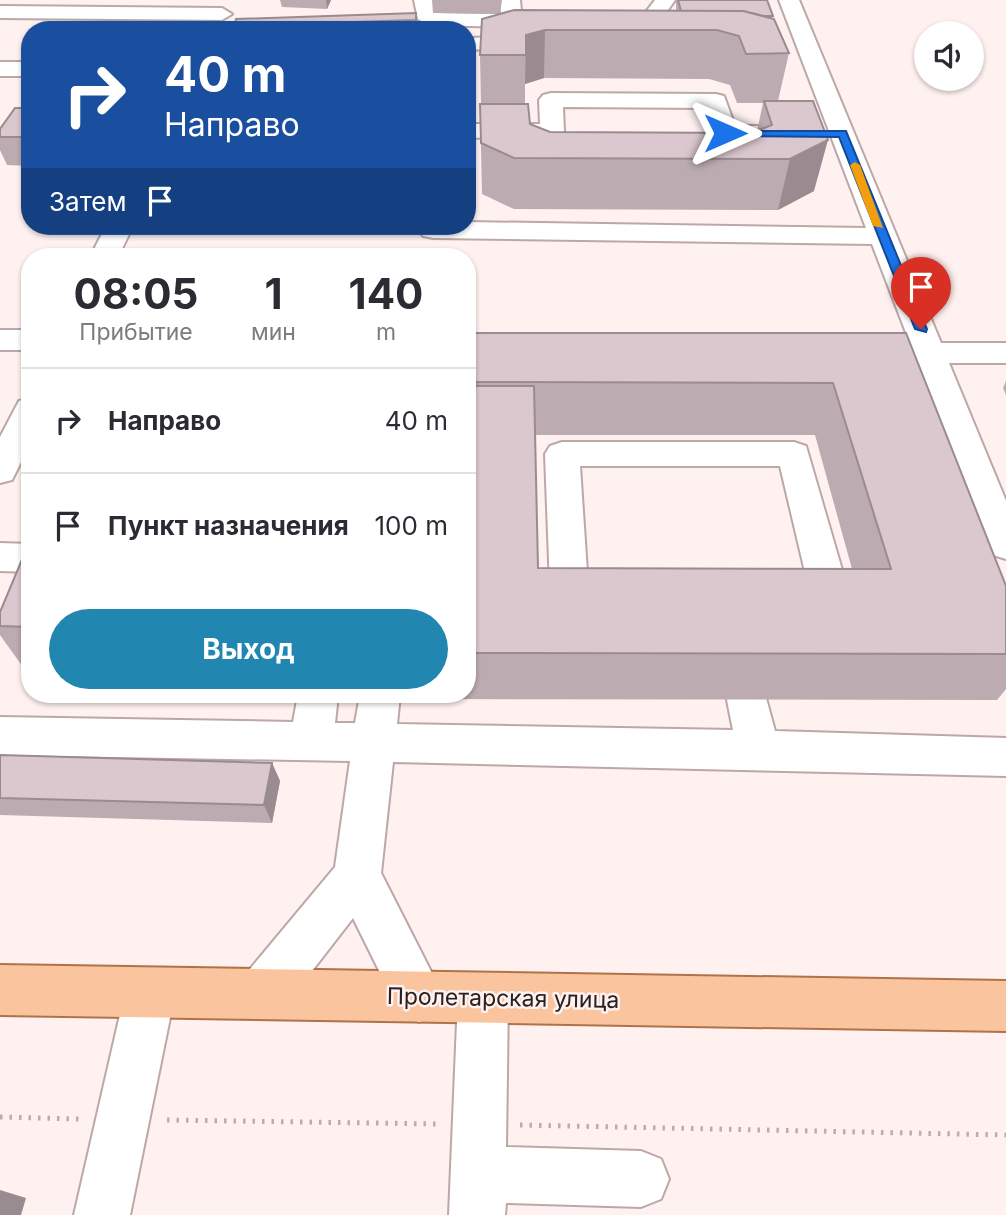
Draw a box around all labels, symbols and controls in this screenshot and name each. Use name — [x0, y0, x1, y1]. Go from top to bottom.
map controls — [914, 21, 984, 91]
button: sound — [914, 21, 984, 91]
text: 40 m — [164, 45, 287, 104]
icon: right — [49, 49, 140, 140]
position arrow — [688, 96, 762, 170]
text: Направо — [164, 105, 300, 144]
icon: arrive — [141, 182, 179, 220]
text: Затем — [49, 186, 127, 217]
pin — [891, 257, 951, 329]
text: 08:05 — [74, 268, 198, 319]
text: 1 — [264, 268, 283, 319]
text: 140 — [349, 268, 423, 319]
icon: arrive — [902, 268, 940, 306]
text: Прибытие — [79, 318, 193, 346]
text: мин — [251, 318, 296, 346]
text: m — [376, 318, 396, 346]
icon: right — [49, 402, 87, 440]
text: Направо — [108, 405, 221, 436]
text: 40 m — [385, 405, 448, 436]
icon: arrive — [49, 507, 87, 545]
text: Пункт назначения — [108, 510, 349, 541]
text: 100 m — [375, 510, 448, 541]
button: Выход — [49, 609, 448, 689]
street label: Пролетарская улица — [387, 982, 619, 1014]

